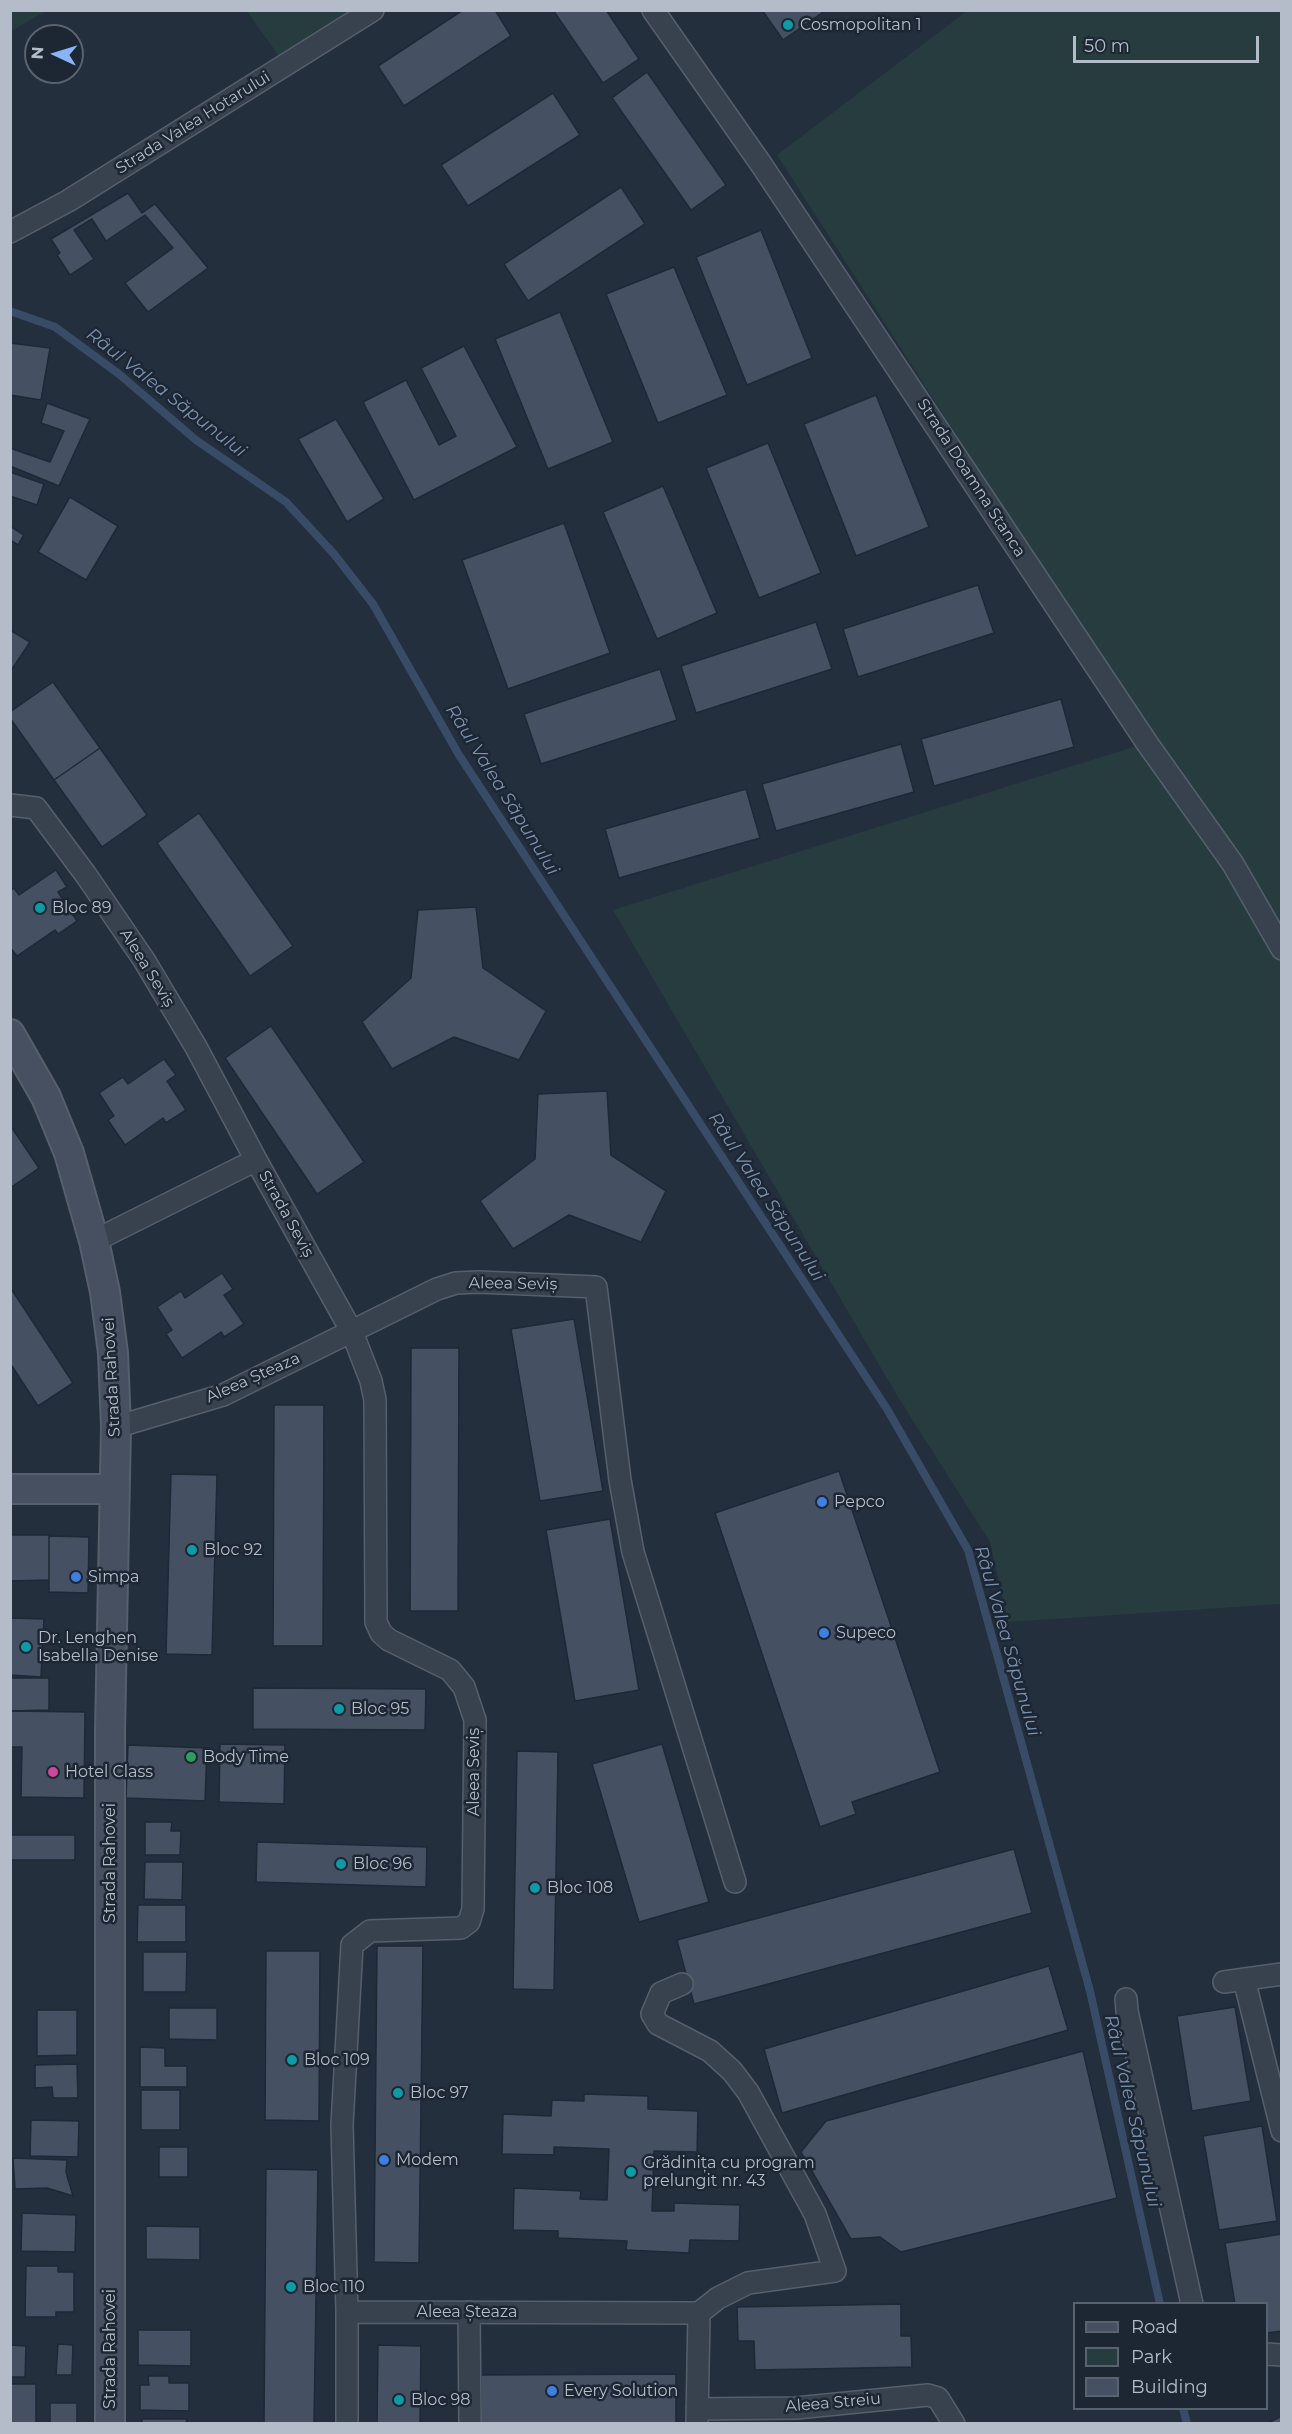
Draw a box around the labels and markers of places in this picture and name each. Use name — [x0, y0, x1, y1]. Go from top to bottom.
place label: Cosmopolitan 1 — [800, 15, 922, 35]
marker: Cosmopolitan 1 — [781, 18, 795, 32]
place label: Bloc 89 — [52, 898, 112, 918]
marker: Bloc 89 — [33, 901, 47, 915]
place label: Pepco — [834, 1492, 885, 1512]
marker: Pepco — [815, 1495, 829, 1509]
place label: Bloc 92 — [204, 1540, 262, 1560]
marker: Bloc 92 — [185, 1543, 199, 1557]
place label: Simpa — [88, 1567, 139, 1587]
marker: Simpa — [69, 1570, 83, 1584]
place label: Supeco — [836, 1623, 896, 1643]
marker: Supeco — [817, 1626, 831, 1640]
place label: Dr. Lenghen Isabella Denise — [38, 1628, 158, 1666]
marker: Dr. Lenghen Isabella Denise — [19, 1640, 33, 1654]
place label: Bloc 95 — [351, 1699, 409, 1719]
marker: Bloc 95 — [332, 1702, 346, 1716]
place label: Body Time — [203, 1747, 289, 1767]
marker: Body Time — [184, 1750, 198, 1764]
place label: Hotel Class — [65, 1762, 153, 1782]
marker: Hotel Class — [46, 1765, 60, 1779]
place label: Bloc 96 — [353, 1854, 412, 1874]
marker: Bloc 96 — [334, 1857, 348, 1871]
place label: Bloc 108 — [547, 1878, 613, 1898]
marker: Bloc 108 — [528, 1881, 542, 1895]
place label: Bloc 109 — [304, 2050, 370, 2070]
marker: Bloc 109 — [285, 2053, 299, 2067]
place label: Bloc 97 — [410, 2083, 469, 2103]
marker: Bloc 97 — [391, 2086, 405, 2100]
place label: Modem — [396, 2150, 459, 2170]
marker: Modem — [377, 2153, 391, 2167]
place label: Grădinița cu program prelungit nr. 43 — [643, 2153, 815, 2191]
marker: Grădinița cu program prelungit nr. 43 — [624, 2165, 638, 2179]
place label: Bloc 110 — [303, 2277, 365, 2297]
marker: Bloc 110 — [284, 2280, 298, 2294]
place label: Every Solution — [564, 2381, 678, 2401]
marker: Every Solution — [545, 2384, 559, 2398]
place label: Bloc 98 — [411, 2390, 471, 2410]
marker: Bloc 98 — [392, 2393, 406, 2407]

